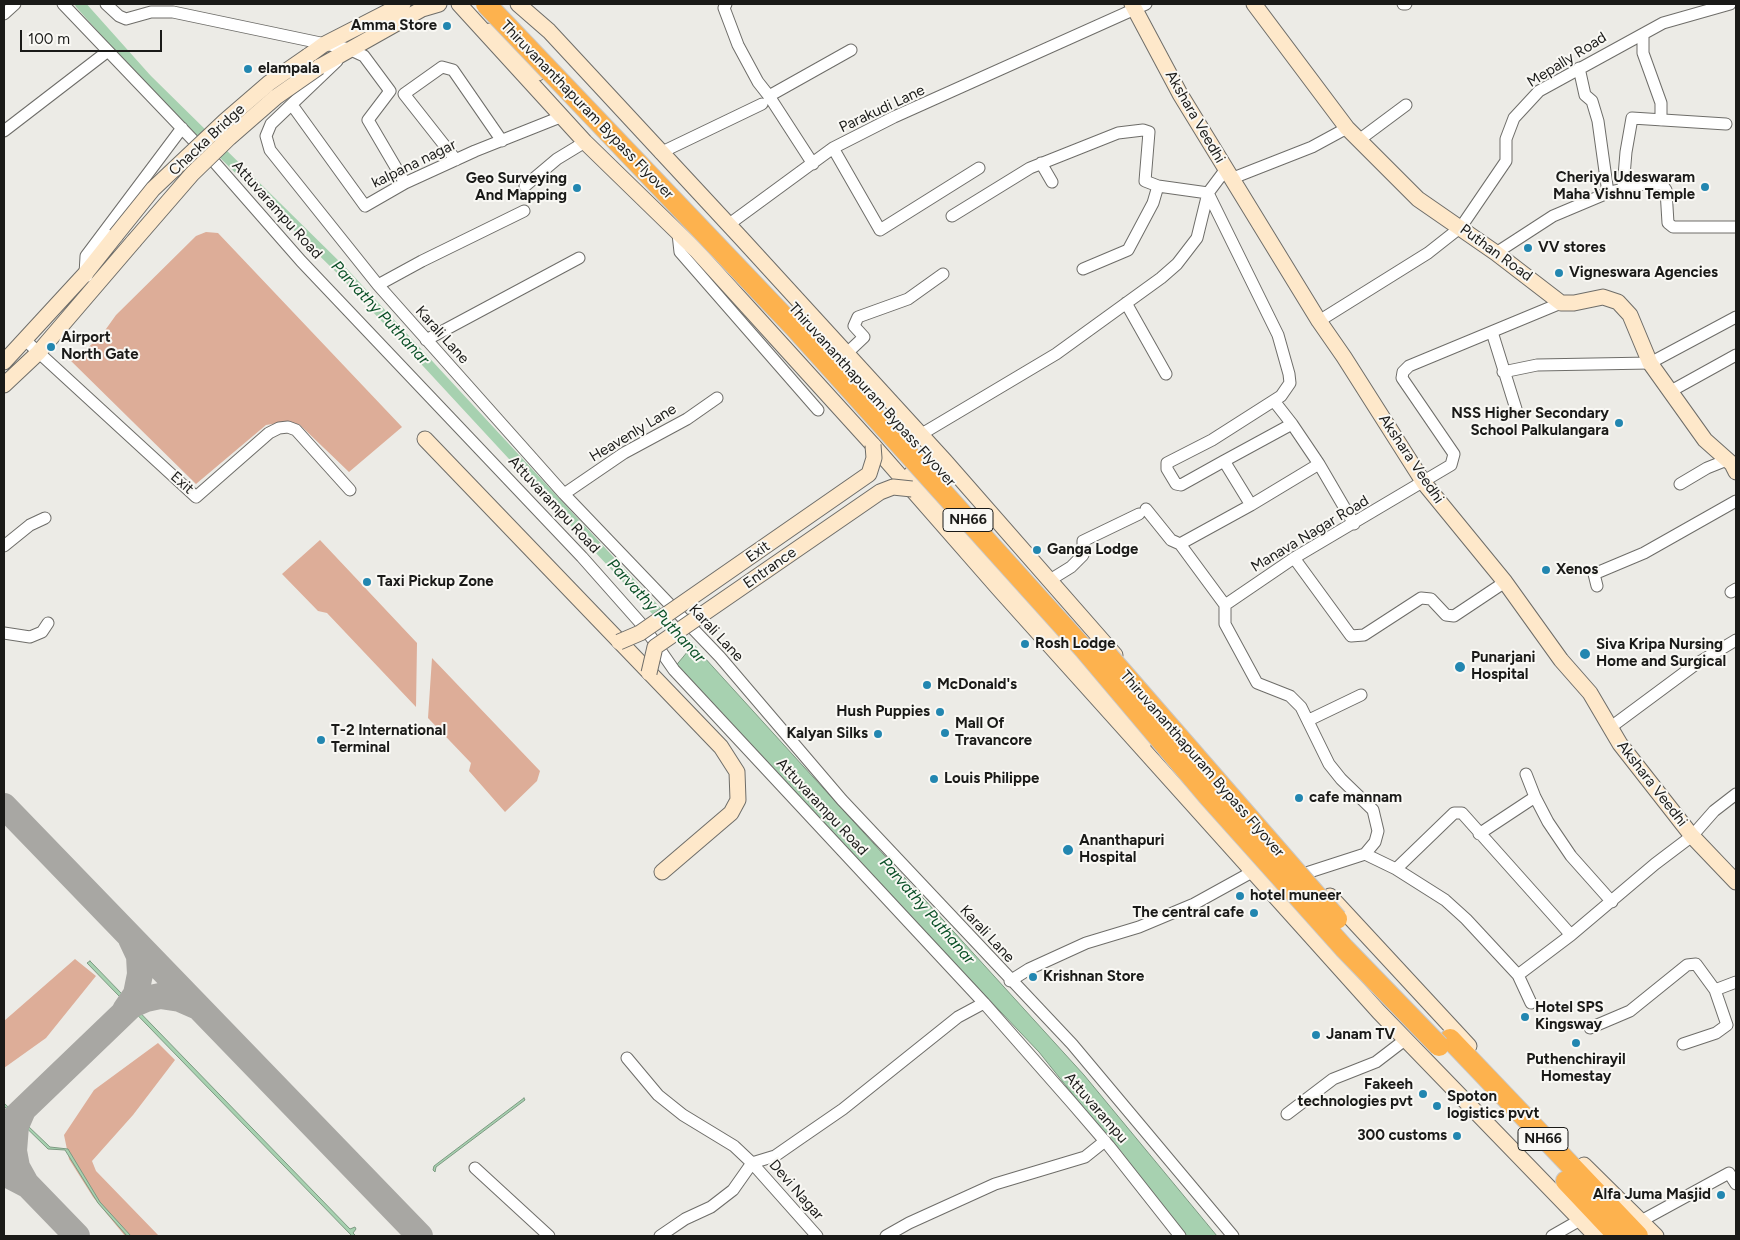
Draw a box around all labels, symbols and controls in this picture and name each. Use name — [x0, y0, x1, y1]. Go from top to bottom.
place label: Amma Store — [351, 17, 437, 35]
street label: Thiruvananthapuram Bypass Flyover — [497, 17, 677, 203]
scale bar — [22, 20, 165, 52]
marker: Amma Store — [441, 20, 453, 32]
street label: Mepally Road — [1524, 28, 1610, 92]
text: 100 m — [28, 30, 70, 48]
place label: elampala — [258, 60, 320, 78]
marker: elampala — [242, 63, 254, 75]
street label: Akshara Veedhi — [1161, 68, 1229, 166]
street label: Parakudi Lane — [836, 81, 928, 137]
street label: Chacka Bridge — [165, 100, 249, 180]
street label: kalpana nagar — [369, 136, 459, 192]
street label: Attuvarampu Road — [228, 157, 326, 263]
place label: Cheriya Udeswaram Maha Vishnu Temple — [1553, 169, 1695, 204]
place label: Geo Surveying And Mapping — [466, 170, 567, 205]
marker: Cheriya Udeswaram Maha Vishnu Temple — [1699, 181, 1711, 193]
marker: Geo Surveying And Mapping — [571, 182, 583, 194]
street label: Puthan Road — [1456, 221, 1536, 285]
place label: VV stores — [1538, 239, 1606, 257]
marker: VV stores — [1522, 242, 1534, 254]
water label: Parvathy Puthanar — [327, 257, 433, 369]
place label: Vigneswara Agencies — [1569, 264, 1718, 282]
marker: Vigneswara Agencies — [1553, 267, 1565, 279]
street label: Thiruvananthapuram Bypass Flyover — [785, 299, 959, 491]
street label: Karali Lane — [411, 302, 473, 368]
place label: Airport North Gate — [61, 329, 138, 364]
marker: Airport North Gate — [45, 341, 57, 353]
street label: Heavenly Lane — [586, 400, 680, 466]
place label: NSS Higher Secondary School Palkulangara — [1451, 405, 1609, 440]
street label: Akshara Veedhi — [1375, 411, 1447, 507]
marker: NSS Higher Secondary School Palkulangara — [1613, 417, 1625, 429]
street label: Attuvarampu Road — [504, 453, 604, 557]
street label: Exit — [167, 468, 197, 498]
street label: Manava Nagar Road — [1248, 492, 1372, 576]
road number: NH66 — [943, 508, 993, 532]
street label: Exit — [743, 537, 773, 567]
place label: Ganga Lodge — [1047, 541, 1138, 559]
street label: Entrance — [740, 543, 800, 593]
marker: Ganga Lodge — [1031, 544, 1043, 556]
water label: Parvathy Puthanar — [603, 555, 709, 667]
place label: Xenos — [1556, 561, 1598, 579]
marker: Xenos — [1540, 564, 1552, 576]
place label: Taxi Pickup Zone — [377, 573, 494, 591]
marker: Taxi Pickup Zone — [361, 576, 373, 588]
street label: Karali Lane — [685, 601, 747, 665]
place label: Rosh Lodge — [1035, 635, 1116, 653]
place label: Siva Kripa Nursing Home and Surgical — [1596, 636, 1726, 671]
marker: Rosh Lodge — [1019, 638, 1031, 650]
marker: Siva Kripa Nursing Home and Surgical — [1578, 647, 1592, 661]
place label: Punarjani Hospital — [1471, 649, 1536, 684]
marker: Punarjani Hospital — [1453, 660, 1467, 674]
street label: Thiruvananthapuram Bypass Flyover — [1116, 667, 1288, 861]
place label: McDonald's — [937, 676, 1017, 694]
marker: McDonald's — [921, 679, 933, 691]
place label: Hush Puppies — [836, 703, 930, 721]
marker: Hush Puppies — [934, 706, 946, 718]
place label: Mall Of Travancore — [955, 715, 1032, 750]
place label: T-2 International Terminal — [331, 722, 446, 757]
place label: Kalyan Silks — [787, 725, 868, 743]
marker: Mall Of Travancore — [939, 727, 951, 739]
marker: Kalyan Silks — [872, 728, 884, 740]
marker: T-2 International Terminal — [315, 734, 327, 746]
street label: Akshara Veedhi — [1613, 738, 1691, 830]
street label: Attuvarampu Road — [772, 755, 872, 859]
place label: Louis Philippe — [944, 770, 1039, 788]
marker: Louis Philippe — [928, 773, 940, 785]
place label: cafe mannam — [1309, 789, 1402, 807]
marker: cafe mannam — [1293, 792, 1305, 804]
place label: Ananthapuri Hospital — [1079, 832, 1164, 867]
marker: Ananthapuri Hospital — [1061, 843, 1075, 857]
water label: Parvathy Puthanar — [875, 854, 979, 968]
place label: hotel muneer — [1250, 887, 1341, 905]
marker: hotel muneer — [1234, 890, 1246, 902]
street label: Karali Lane — [956, 902, 1018, 966]
place label: The central cafe — [1133, 904, 1244, 922]
marker: The central cafe — [1248, 907, 1260, 919]
place label: Krishnan Store — [1043, 968, 1144, 986]
marker: Krishnan Store — [1027, 971, 1039, 983]
place label: Hotel SPS Kingsway — [1535, 999, 1604, 1034]
marker: Hotel SPS Kingsway — [1519, 1011, 1531, 1023]
place label: Janam TV — [1326, 1026, 1395, 1044]
marker: Janam TV — [1310, 1029, 1322, 1041]
marker: Puthenchirayil Homestay — [1570, 1037, 1582, 1049]
place label: Puthenchirayil Homestay — [1526, 1051, 1626, 1086]
street label: Attuvarampu — [1060, 1069, 1132, 1147]
place label: Fakeeh technologies pvt — [1298, 1076, 1413, 1111]
marker: Fakeeh technologies pvt — [1417, 1088, 1429, 1100]
place label: Spoton logistics pvvt — [1447, 1088, 1539, 1123]
marker: Spoton logistics pvvt — [1431, 1100, 1443, 1112]
place label: 300 customs — [1357, 1127, 1447, 1145]
road number: NH66 — [1518, 1128, 1568, 1150]
marker: 300 customs — [1451, 1130, 1463, 1142]
street label: Devi Nagar — [765, 1156, 827, 1224]
place label: Alfa Juma Masjid — [1593, 1186, 1711, 1204]
marker: Alfa Juma Masjid — [1715, 1189, 1727, 1201]

